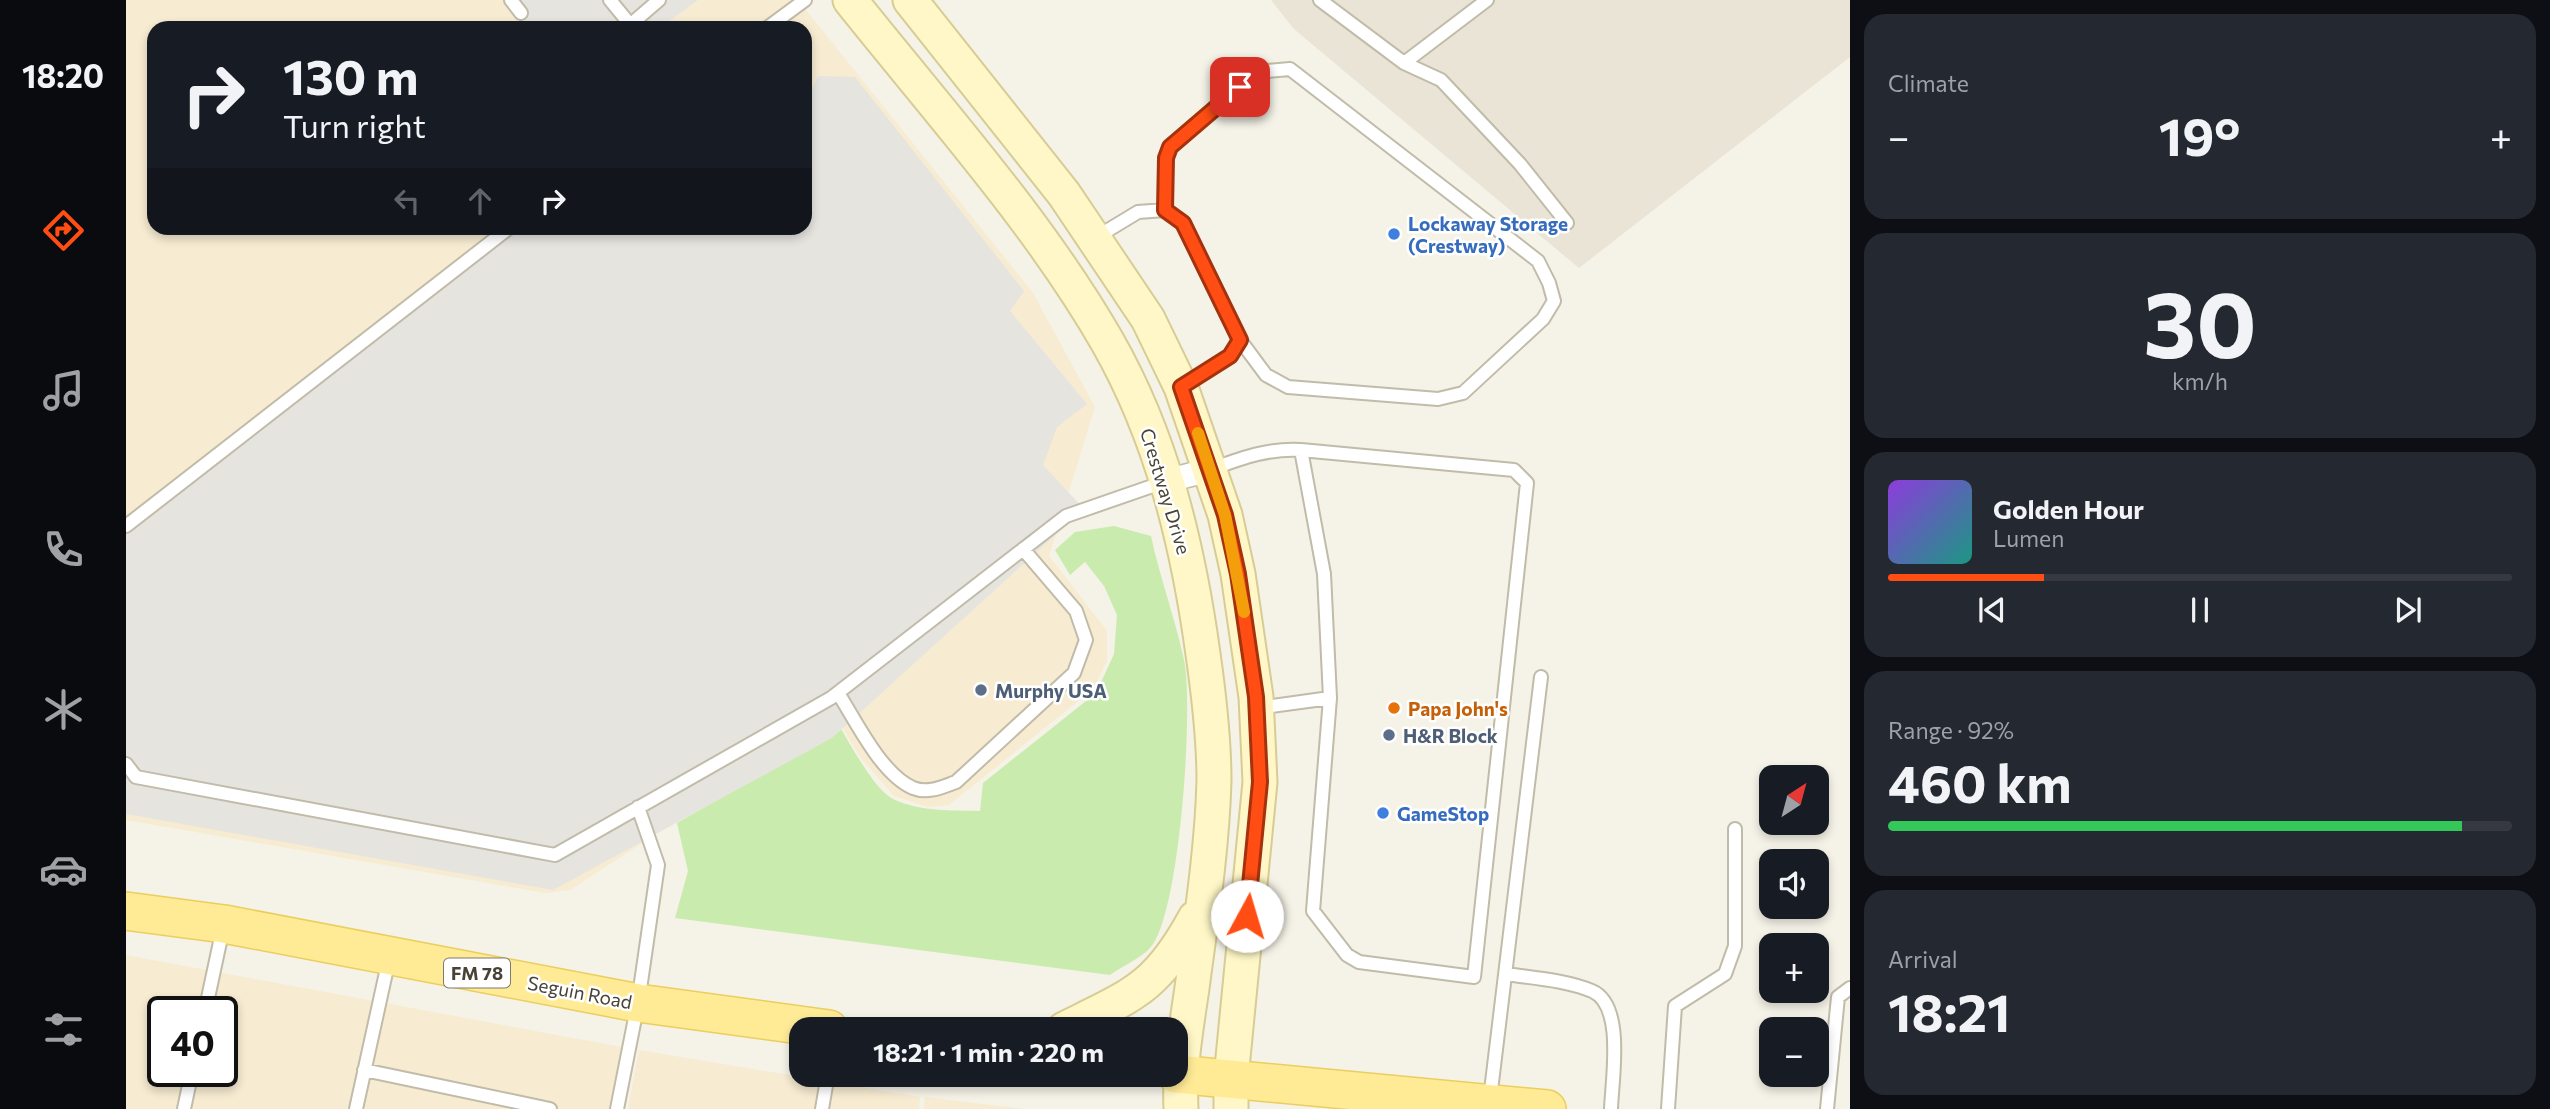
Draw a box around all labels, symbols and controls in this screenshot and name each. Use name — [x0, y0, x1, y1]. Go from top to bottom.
text: 130 m — [283, 45, 418, 105]
icon: right — [168, 49, 259, 140]
text: 18:20 — [22, 55, 104, 95]
pin — [1210, 57, 1270, 117]
icon: arrive — [1221, 68, 1259, 106]
text: Climate — [1888, 69, 1969, 97]
text: 19° — [2159, 103, 2240, 167]
text: Turn right — [283, 105, 426, 145]
text: − — [1888, 112, 1910, 159]
text: + — [2490, 112, 2512, 159]
icon: left — [388, 182, 426, 220]
icon: ahead — [461, 182, 499, 220]
icon: right — [534, 182, 572, 220]
icon: directions — [39, 206, 88, 255]
place label: Lockaway Storage (Crestway) — [1408, 212, 1568, 257]
marker: Lockaway Storage (Crestway) — [1386, 226, 1402, 242]
text: 30 — [2143, 265, 2257, 377]
icon: music — [39, 366, 88, 415]
text: km/h — [2172, 367, 2228, 395]
street label: Crestway Drive — [1136, 425, 1196, 557]
text: Golden Hour — [1993, 493, 2144, 524]
text: Lumen — [1993, 524, 2064, 552]
icon: phone — [39, 525, 88, 574]
icon: previous — [1973, 591, 2011, 629]
icon: pause — [2181, 591, 2219, 629]
icon: next — [2389, 591, 2427, 629]
place label: Murphy USA — [995, 679, 1107, 702]
marker: Murphy USA — [973, 682, 989, 698]
icon: climate — [39, 685, 88, 734]
place label: Papa John's — [1408, 697, 1508, 720]
marker: Papa John's — [1386, 700, 1402, 716]
text: Range · 92% — [1888, 716, 2014, 744]
place label: H&R Block — [1403, 724, 1498, 747]
marker: H&R Block — [1381, 727, 1397, 743]
text: 460 km — [1888, 750, 2072, 814]
north arrow — [1759, 765, 1829, 835]
map controls — [1759, 765, 1829, 1087]
place label: GameStop — [1397, 802, 1489, 825]
marker: GameStop — [1375, 805, 1391, 821]
icon: car — [39, 845, 88, 894]
button: sound — [1759, 849, 1829, 919]
position arrow — [1210, 879, 1284, 953]
button: + — [1759, 933, 1829, 1003]
text: Arrival — [1888, 945, 1958, 973]
road number: FM 78 — [444, 958, 510, 988]
street label: Seguin Road — [526, 971, 634, 1013]
text: 18:21 — [1888, 979, 2011, 1043]
speed limit sign: 40 — [147, 996, 238, 1087]
icon: filters — [39, 1005, 88, 1054]
button: − — [1759, 1017, 1829, 1087]
text: 18:21 · 1 min · 220 m — [873, 1036, 1104, 1067]

